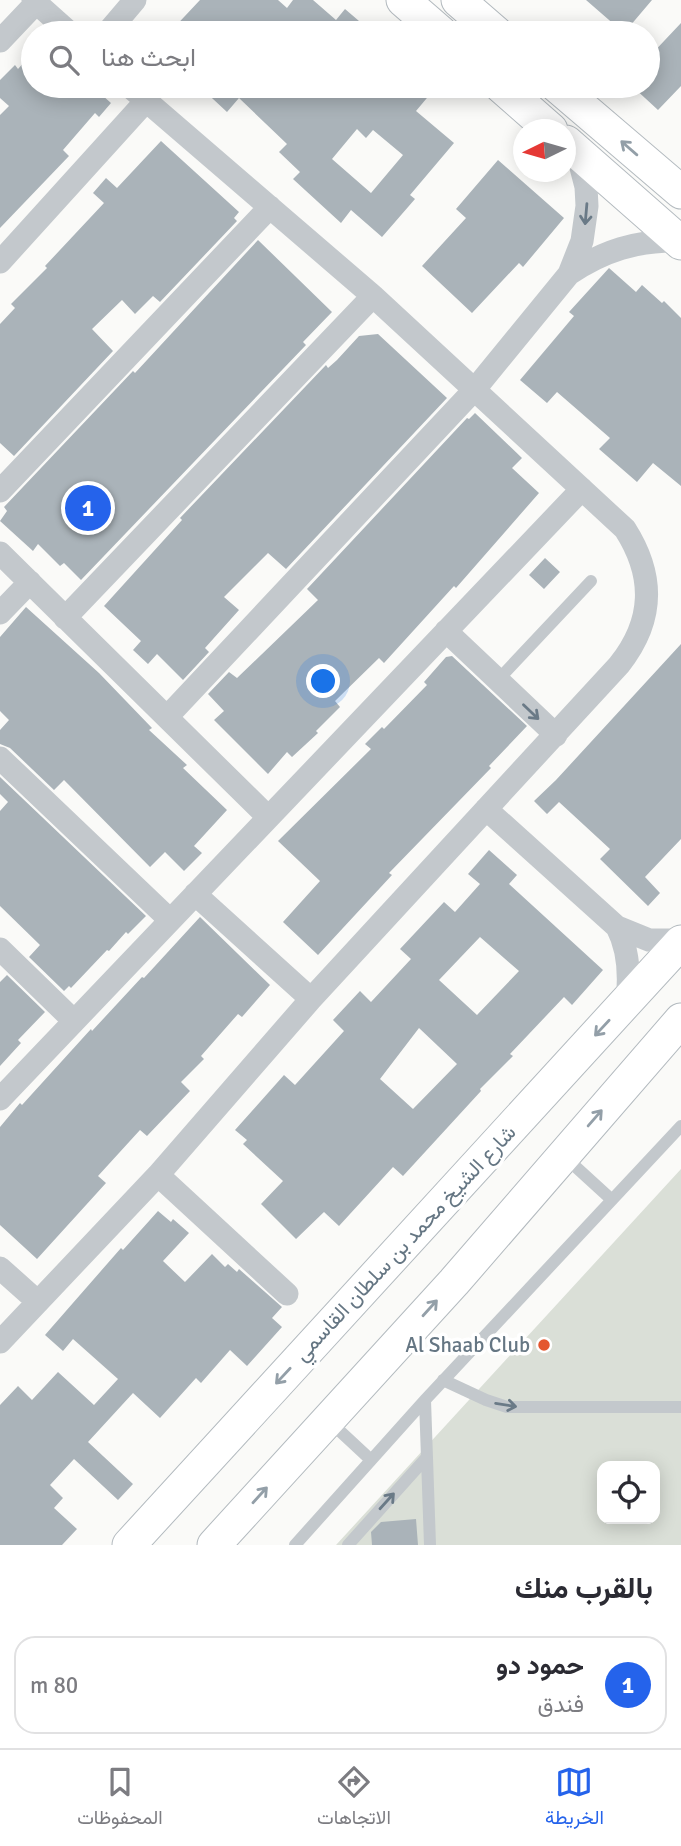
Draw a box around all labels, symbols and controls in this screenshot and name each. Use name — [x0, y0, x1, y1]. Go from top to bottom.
search box — [21, 21, 660, 98]
icon: search — [45, 41, 83, 79]
text: ابحث هنا — [101, 42, 196, 74]
north arrow — [513, 119, 576, 182]
one-way arrow — [621, 140, 639, 156]
one-way arrow — [579, 202, 592, 225]
pin: 1 — [65, 482, 111, 534]
your location — [306, 664, 340, 698]
one-way arrow — [522, 703, 539, 720]
one-way arrow — [594, 1019, 610, 1037]
one-way arrow — [586, 1110, 603, 1127]
street label: شارع الشيخ محمد بن سلطان القاسمي — [288, 1119, 524, 1369]
one-way arrow — [421, 1300, 438, 1317]
place label: Al Shaab Club — [405, 1332, 530, 1358]
marker: Al Shaab Club — [536, 1337, 552, 1353]
one-way arrow — [274, 1367, 291, 1384]
one-way arrow — [494, 1399, 517, 1412]
map controls — [597, 1461, 660, 1524]
button: locate — [597, 1461, 660, 1524]
one-way arrow — [251, 1487, 268, 1504]
one-way arrow — [379, 1493, 396, 1510]
text: بالقرب منك — [515, 1570, 653, 1607]
text: حمود دو — [496, 1650, 584, 1682]
text: 80 m — [30, 1671, 78, 1700]
text: 1 — [622, 1671, 634, 1700]
text: فندق — [538, 1690, 584, 1719]
tab: المحفوظات — [77, 1763, 163, 1834]
tab: الاتجاهات — [317, 1763, 391, 1834]
tab: الخريطة — [545, 1763, 604, 1834]

